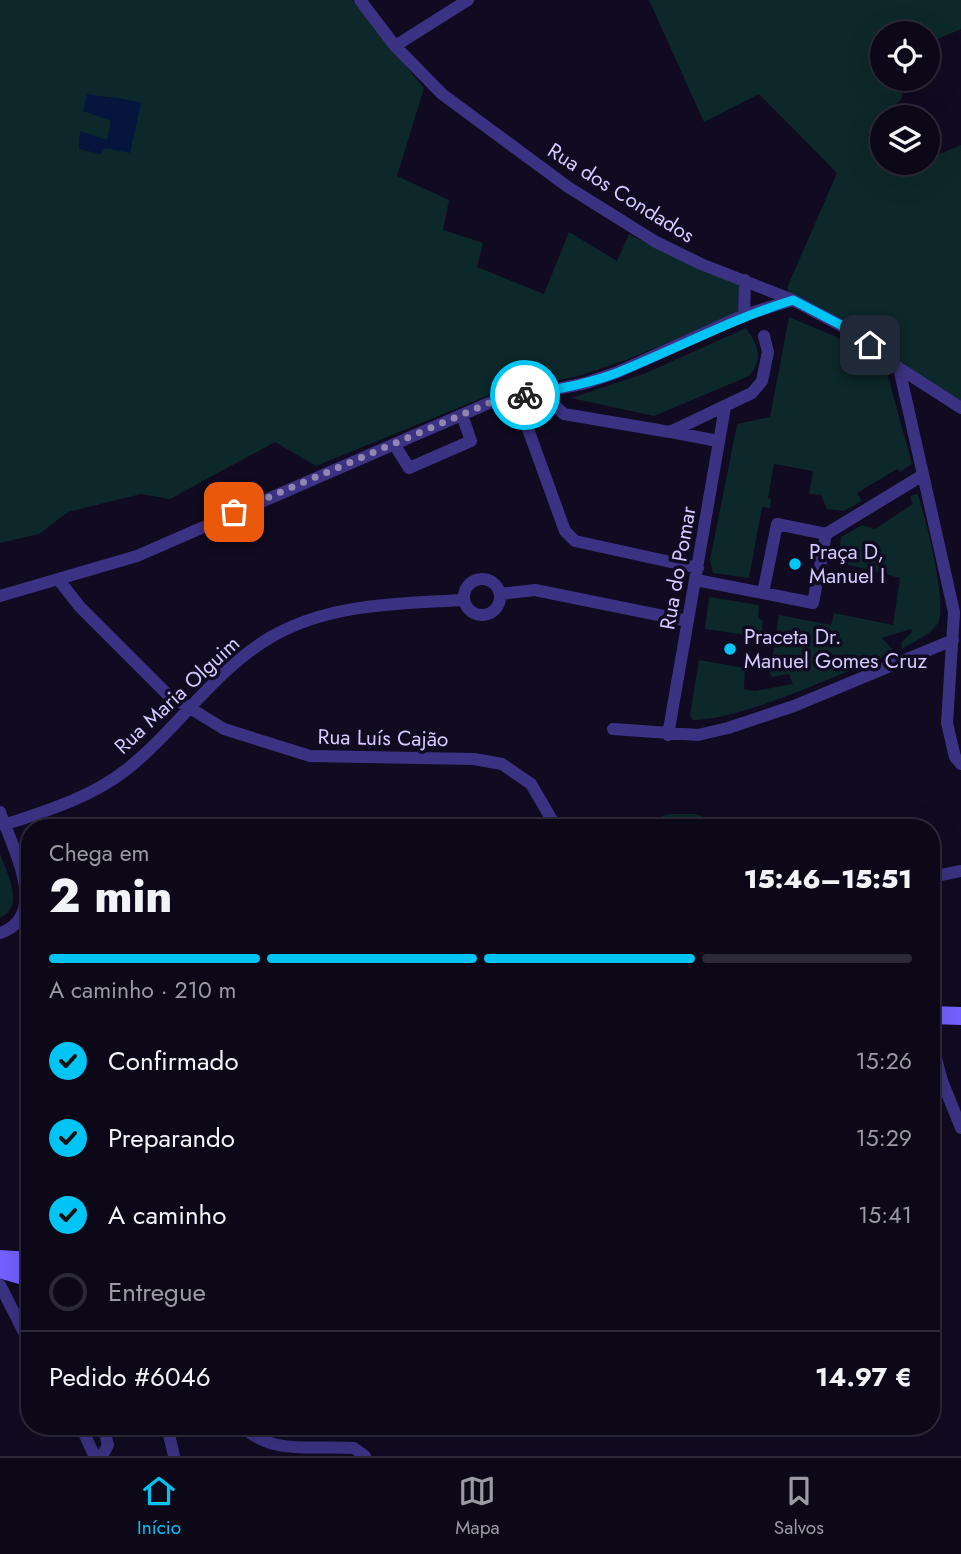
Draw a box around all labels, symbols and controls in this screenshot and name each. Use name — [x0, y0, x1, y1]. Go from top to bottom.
map controls — [870, 21, 940, 175]
button: locate — [870, 21, 940, 91]
button: layers — [870, 105, 940, 175]
street label: Rua dos Condados — [542, 136, 700, 250]
pin — [840, 315, 900, 375]
icon: home — [851, 326, 889, 364]
courier — [490, 360, 560, 430]
icon: bike — [506, 376, 544, 414]
pin — [204, 482, 264, 542]
icon: bag — [215, 493, 253, 531]
street label: Rua do Pomar — [652, 503, 704, 632]
place label: Praça D, Manuel I — [809, 537, 885, 591]
marker: Praça D, Manuel I — [787, 556, 803, 572]
place label: Praceta Dr. Manuel Gomes Cruz — [744, 622, 927, 676]
street label: Rua Maria Olguim — [108, 629, 246, 761]
marker: Praceta Dr. Manuel Gomes Cruz — [722, 641, 738, 657]
street label: Rua Luís Cajão — [317, 722, 449, 754]
text: Chega em — [49, 836, 150, 870]
text: 15:46–15:51 — [744, 860, 912, 898]
text: 2 min — [49, 863, 173, 929]
text: A caminho · 210 m — [49, 973, 237, 1007]
icon: check — [49, 1042, 87, 1080]
text: Confirmado — [108, 1042, 239, 1080]
text: 15:26 — [855, 1044, 912, 1078]
icon: check — [49, 1119, 87, 1157]
text: Preparando — [108, 1119, 235, 1157]
text: 15:29 — [855, 1121, 912, 1155]
icon: check — [49, 1196, 87, 1234]
text: A caminho — [108, 1196, 226, 1234]
text: 15:41 — [858, 1198, 912, 1232]
text: Entregue — [108, 1273, 206, 1311]
text: Pedido #6046 — [49, 1358, 211, 1396]
text: 14.97 € — [815, 1358, 912, 1396]
tab: Início — [137, 1472, 181, 1541]
tab: Mapa — [455, 1472, 500, 1541]
tab: Salvos — [774, 1472, 824, 1541]

